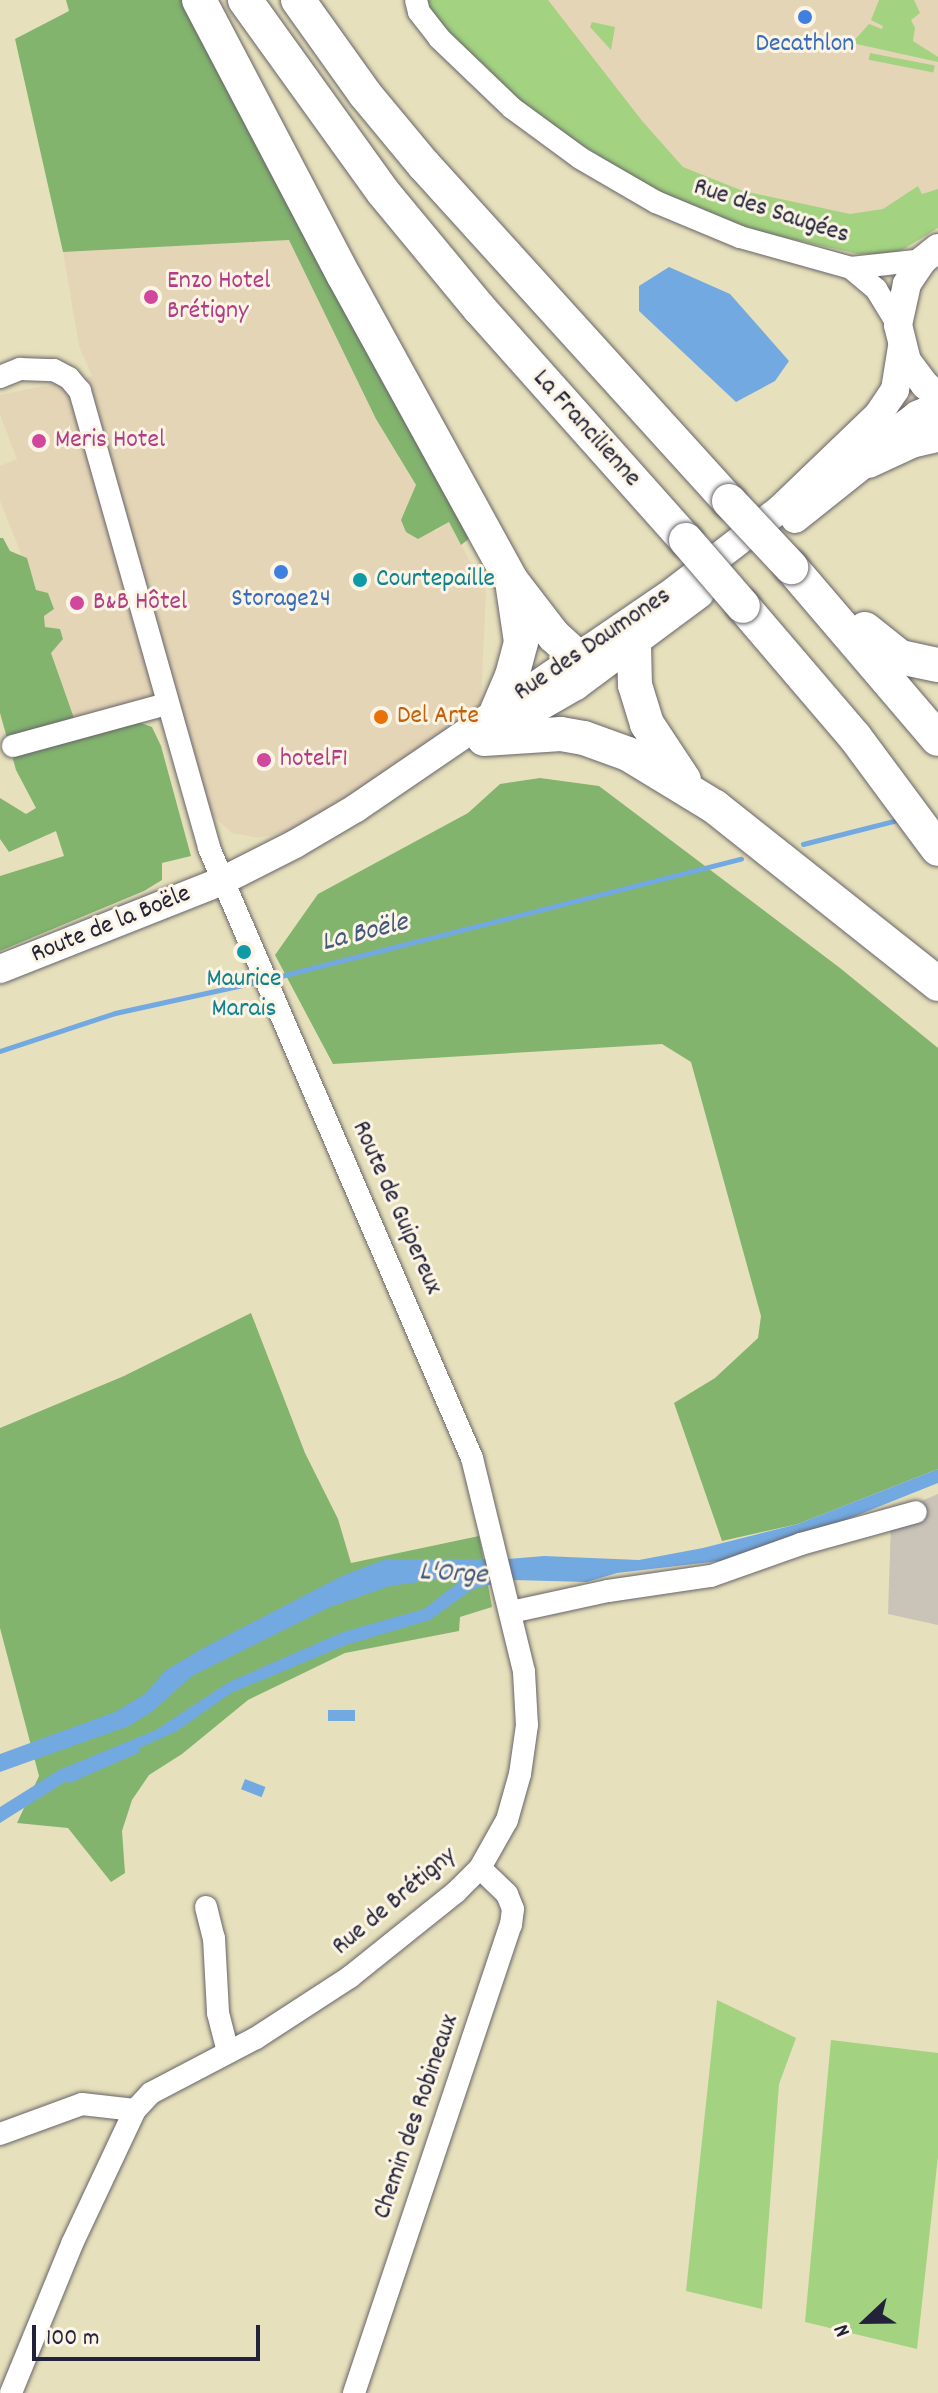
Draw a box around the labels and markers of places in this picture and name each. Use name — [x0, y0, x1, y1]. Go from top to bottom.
marker: Decathlon — [796, 8, 814, 26]
place label: Decathlon — [756, 29, 854, 61]
place label: Enzo Hotel Brétigny — [167, 266, 270, 328]
marker: Enzo Hotel Brétigny — [142, 288, 160, 306]
place label: Meris Hotel — [55, 425, 165, 457]
marker: Meris Hotel — [30, 432, 48, 450]
marker: Storage24 — [272, 563, 290, 581]
place label: Courtepaille — [376, 564, 495, 596]
marker: Courtepaille — [351, 571, 369, 589]
place label: Storage24 — [231, 584, 331, 616]
place label: B&B Hôtel — [93, 587, 187, 619]
marker: B&B Hôtel — [68, 594, 86, 612]
place label: Del Arte — [397, 701, 479, 733]
marker: Del Arte — [372, 708, 390, 726]
place label: hotelF1 — [280, 744, 348, 776]
marker: hotelF1 — [255, 751, 273, 769]
marker: Maurice Marais — [235, 943, 253, 961]
place label: Maurice Marais — [207, 964, 281, 1026]

